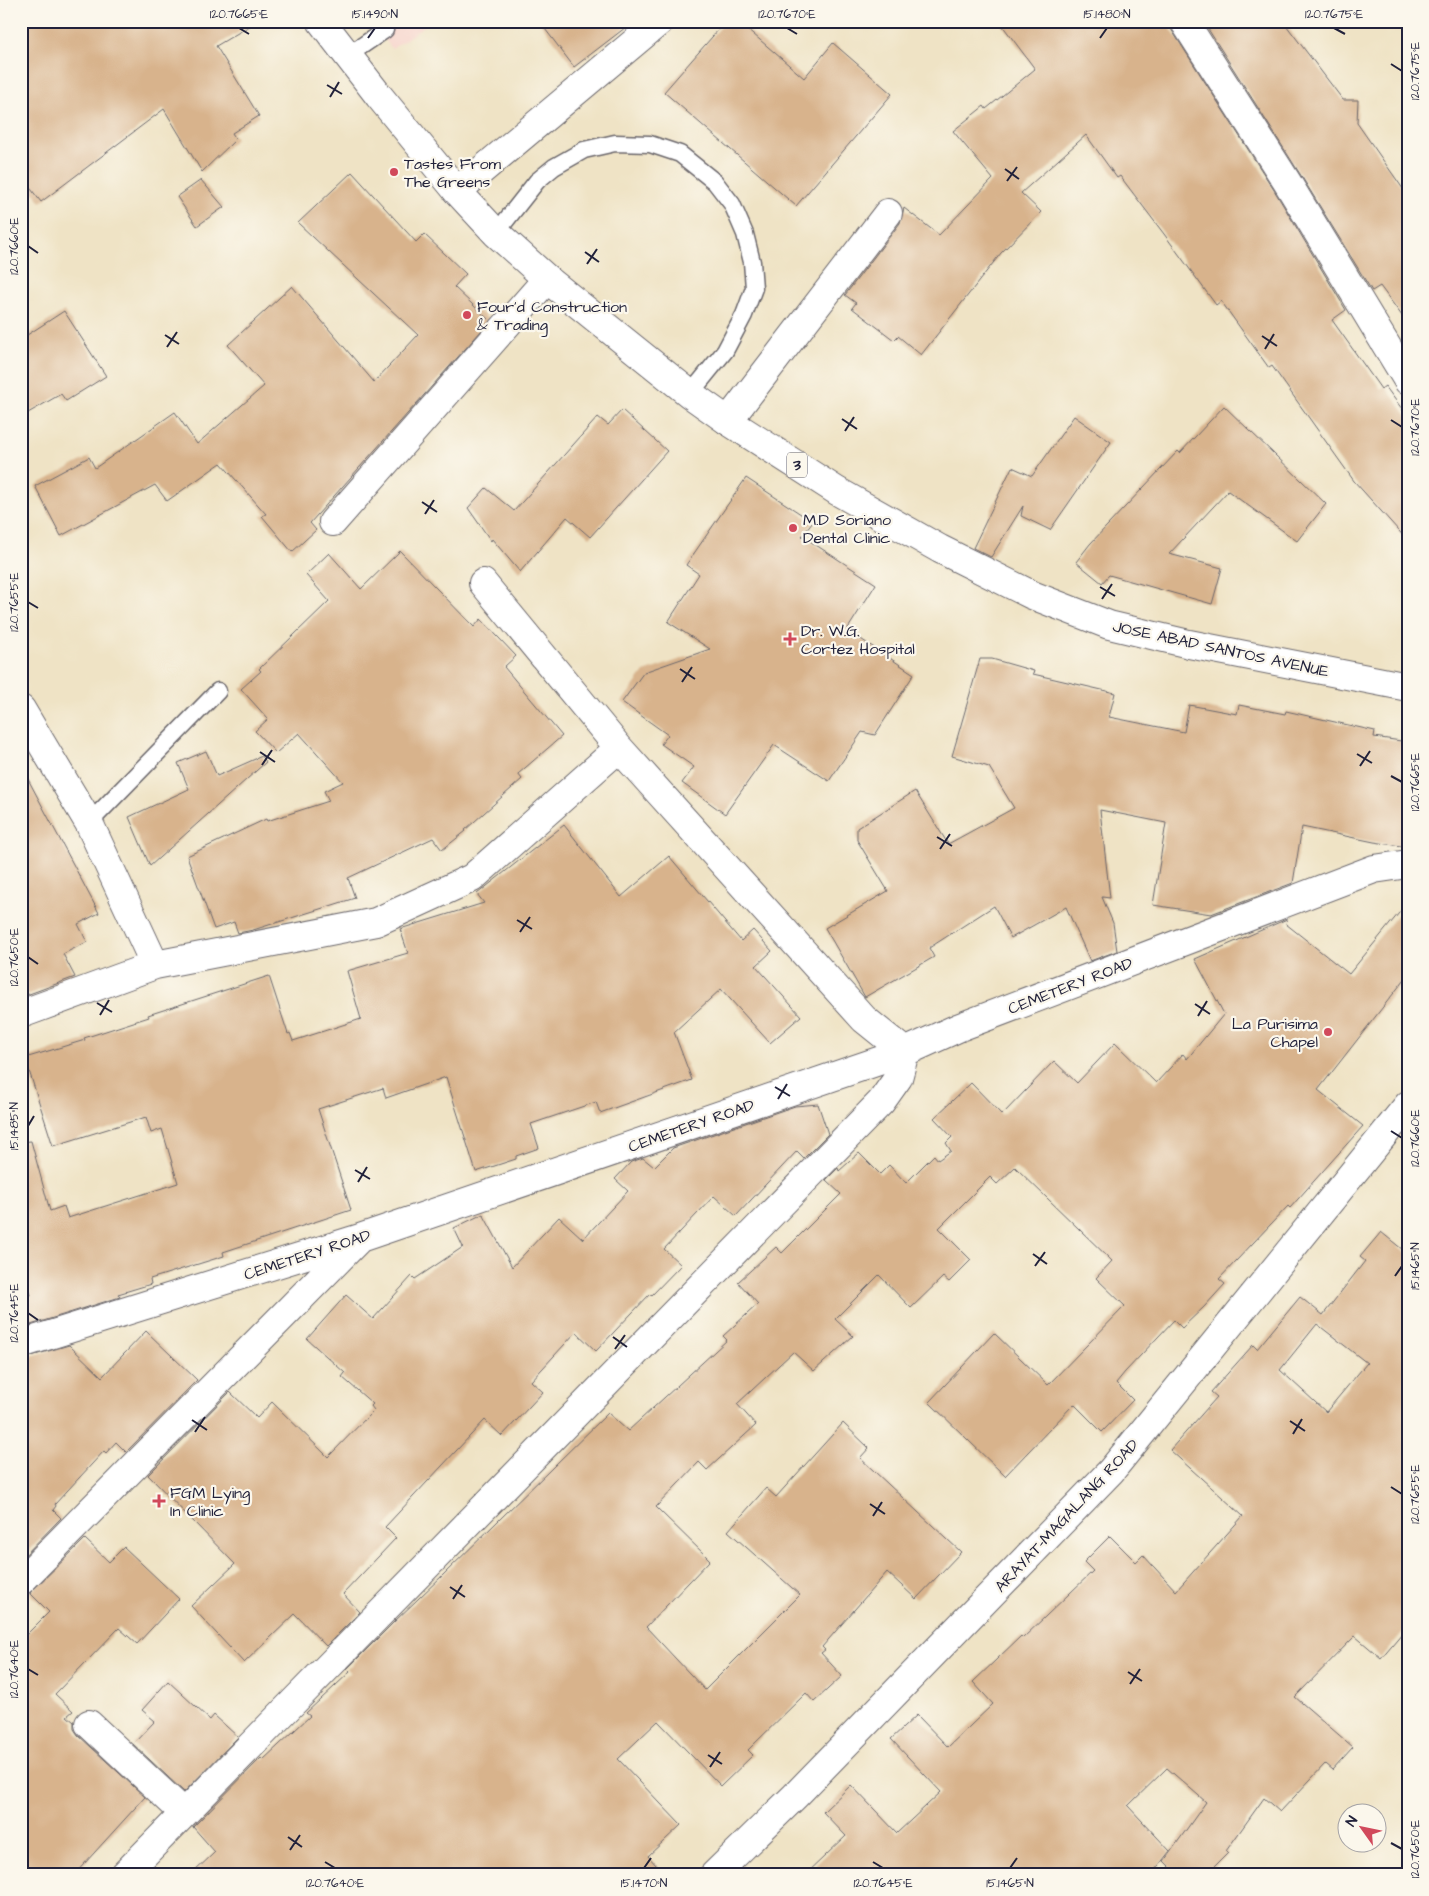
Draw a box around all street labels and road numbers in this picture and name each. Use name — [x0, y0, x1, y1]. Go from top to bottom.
road number: 3 — [787, 452, 807, 478]
street label: JOSE ABAD SANTOS AVENUE — [1111, 615, 1331, 683]
street label: CEMETERY ROAD — [1005, 952, 1136, 1020]
street label: CEMETERY ROAD — [625, 1094, 757, 1158]
street label: CEMETERY ROAD — [241, 1224, 374, 1286]
street label: ARAYAT-MAGALANG ROAD — [990, 1434, 1144, 1597]

